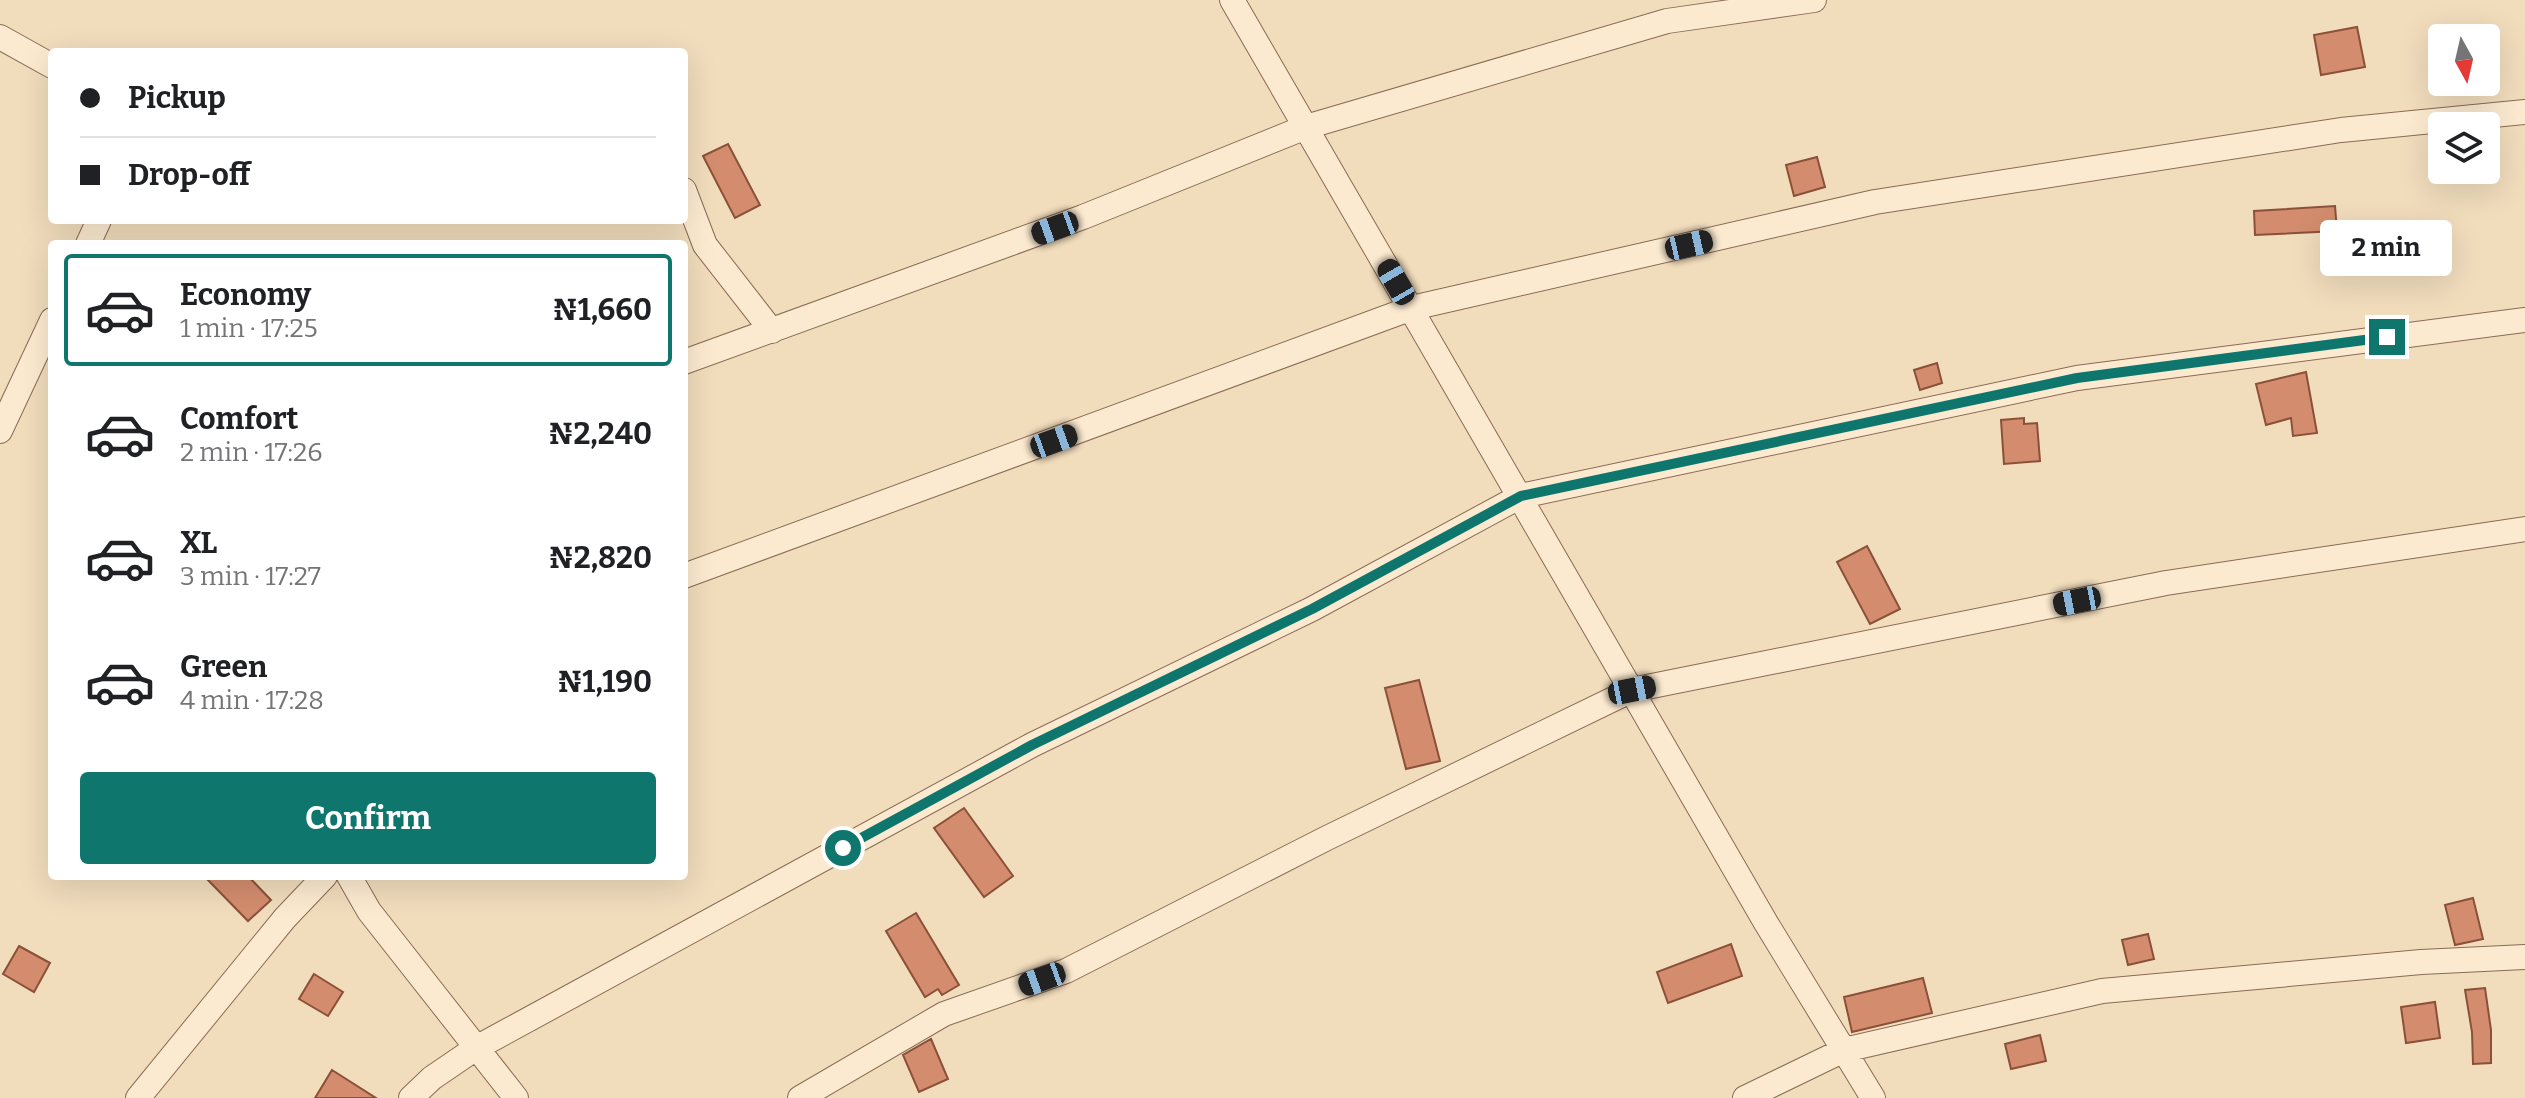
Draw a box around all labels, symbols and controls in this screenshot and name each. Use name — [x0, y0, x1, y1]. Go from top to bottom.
north arrow — [2428, 24, 2500, 96]
map controls — [2428, 24, 2500, 184]
text: Pickup — [128, 80, 226, 116]
button: layers — [2428, 112, 2500, 184]
text: Drop-off — [128, 157, 250, 193]
car — [1028, 209, 1082, 247]
callout: 2 min — [2321, 221, 2453, 277]
car — [1663, 228, 1715, 262]
text: 2 min — [2351, 232, 2421, 263]
car — [1374, 255, 1418, 309]
icon: car — [84, 274, 156, 346]
text: Economy — [180, 277, 311, 313]
text: ₦1,660 — [553, 292, 652, 328]
text: 1 min · 17:25 — [180, 313, 318, 344]
route end — [2369, 319, 2405, 355]
icon: car — [84, 398, 156, 470]
text: Comfort — [180, 401, 298, 437]
text: ₦2,240 — [548, 416, 652, 452]
car — [1027, 422, 1081, 460]
text: 2 min · 17:26 — [180, 437, 322, 468]
icon: car — [84, 522, 156, 594]
text: XL — [180, 525, 217, 561]
text: ₦2,820 — [549, 540, 652, 576]
text: 3 min · 17:27 — [180, 561, 321, 592]
car — [2051, 585, 2103, 617]
icon: car — [84, 646, 156, 718]
text: Green — [180, 649, 267, 685]
text: ₦1,190 — [557, 664, 652, 700]
car — [1606, 674, 1658, 706]
text: 4 min · 17:28 — [180, 685, 324, 716]
button: Confirm — [80, 772, 656, 864]
route start — [825, 830, 861, 866]
car — [1015, 960, 1069, 998]

